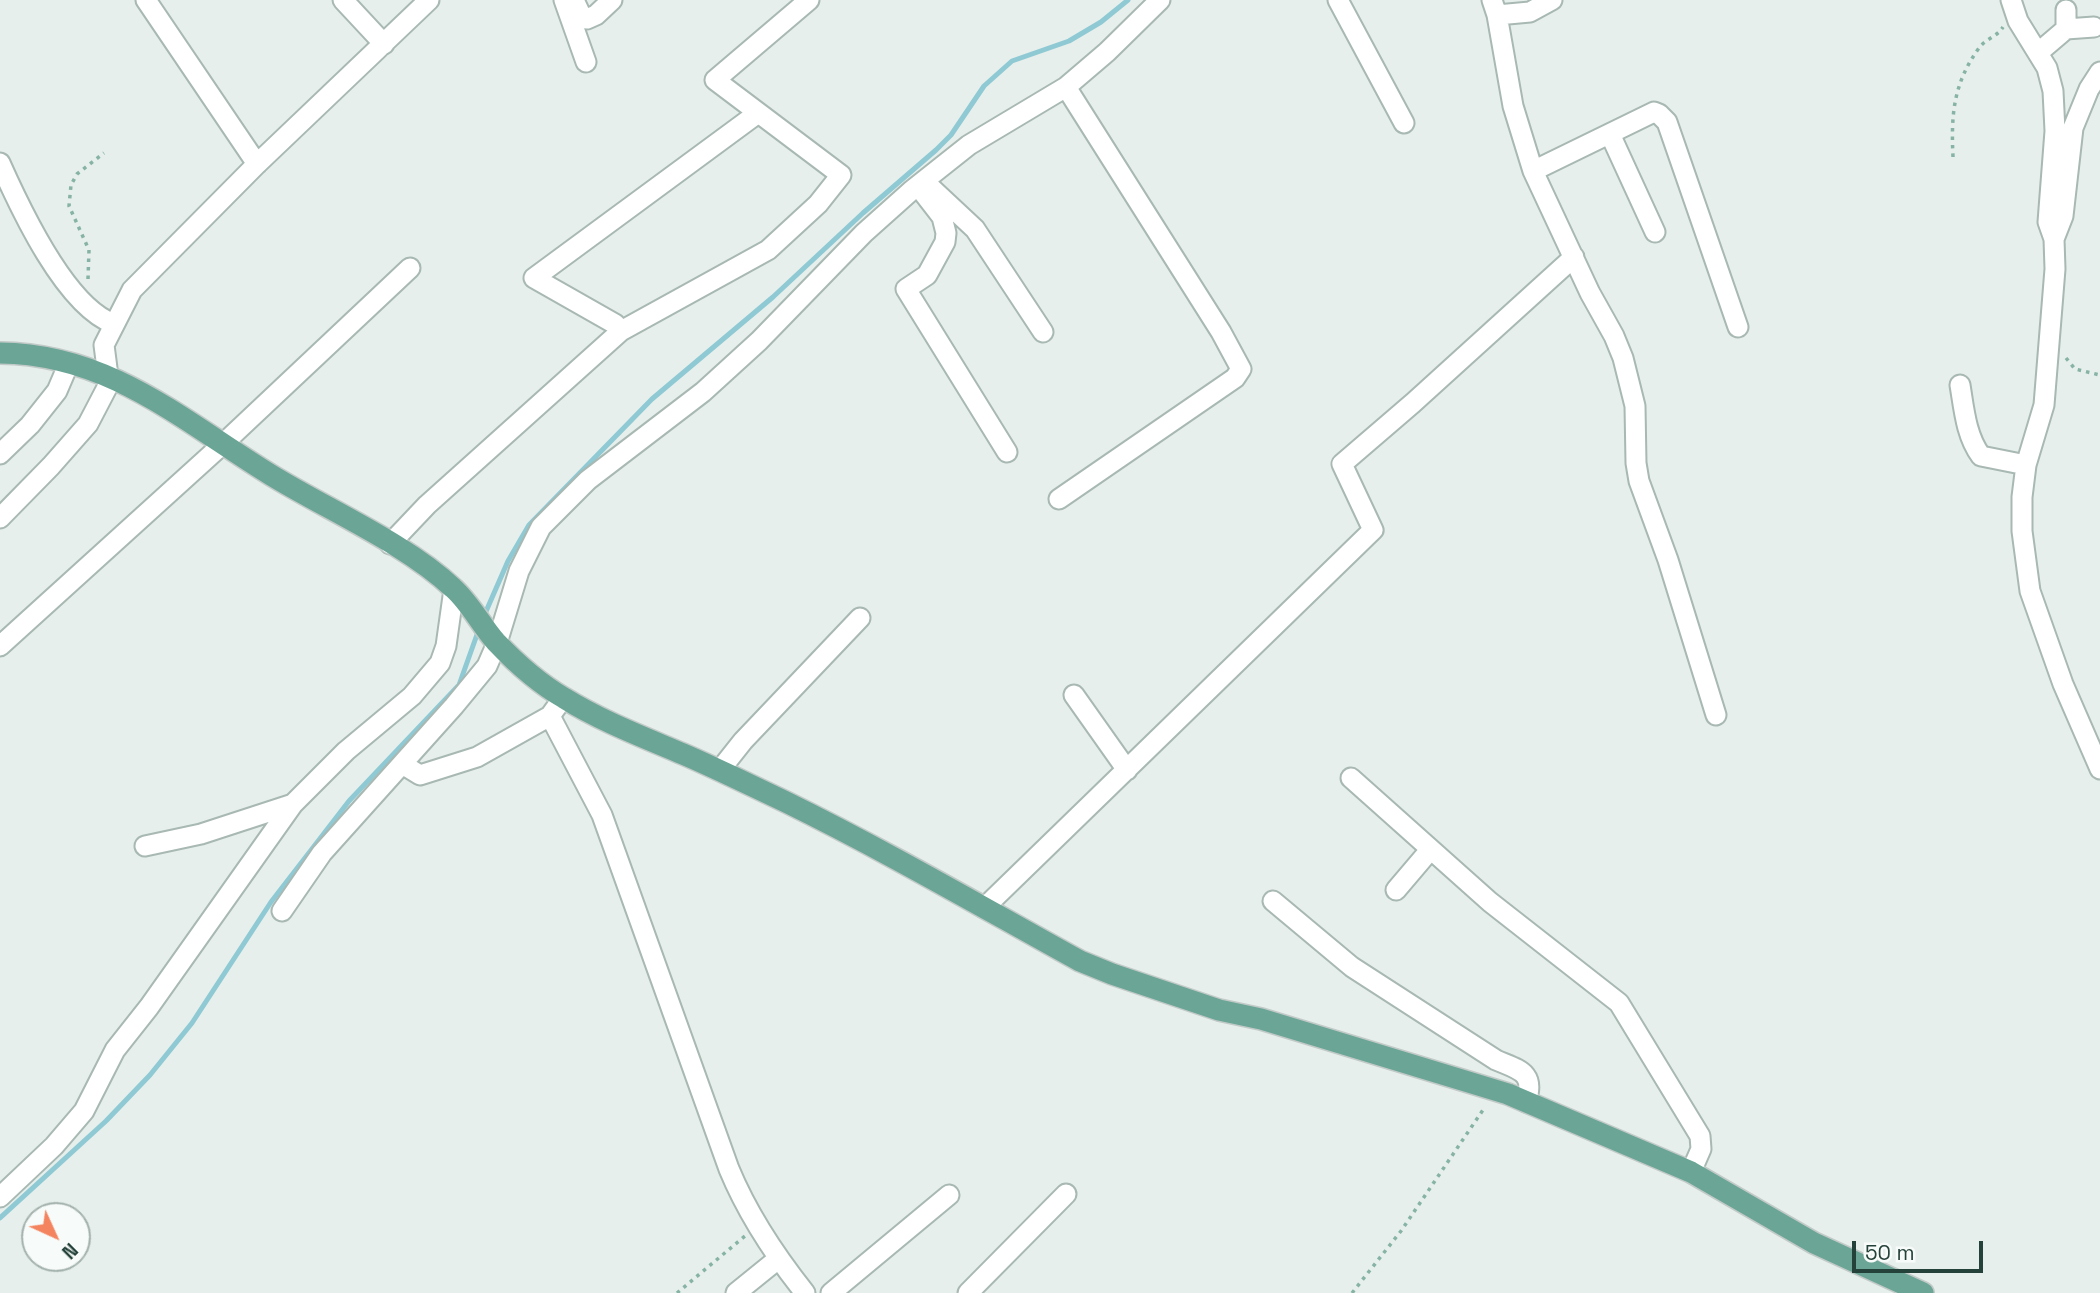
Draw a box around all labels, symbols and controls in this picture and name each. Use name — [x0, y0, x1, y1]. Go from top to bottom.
north arrow — [21, 1202, 91, 1272]
scale bar — [1855, 1226, 1986, 1270]
text: N — [56, 1237, 83, 1264]
text: 50 m — [1865, 1239, 1915, 1266]

